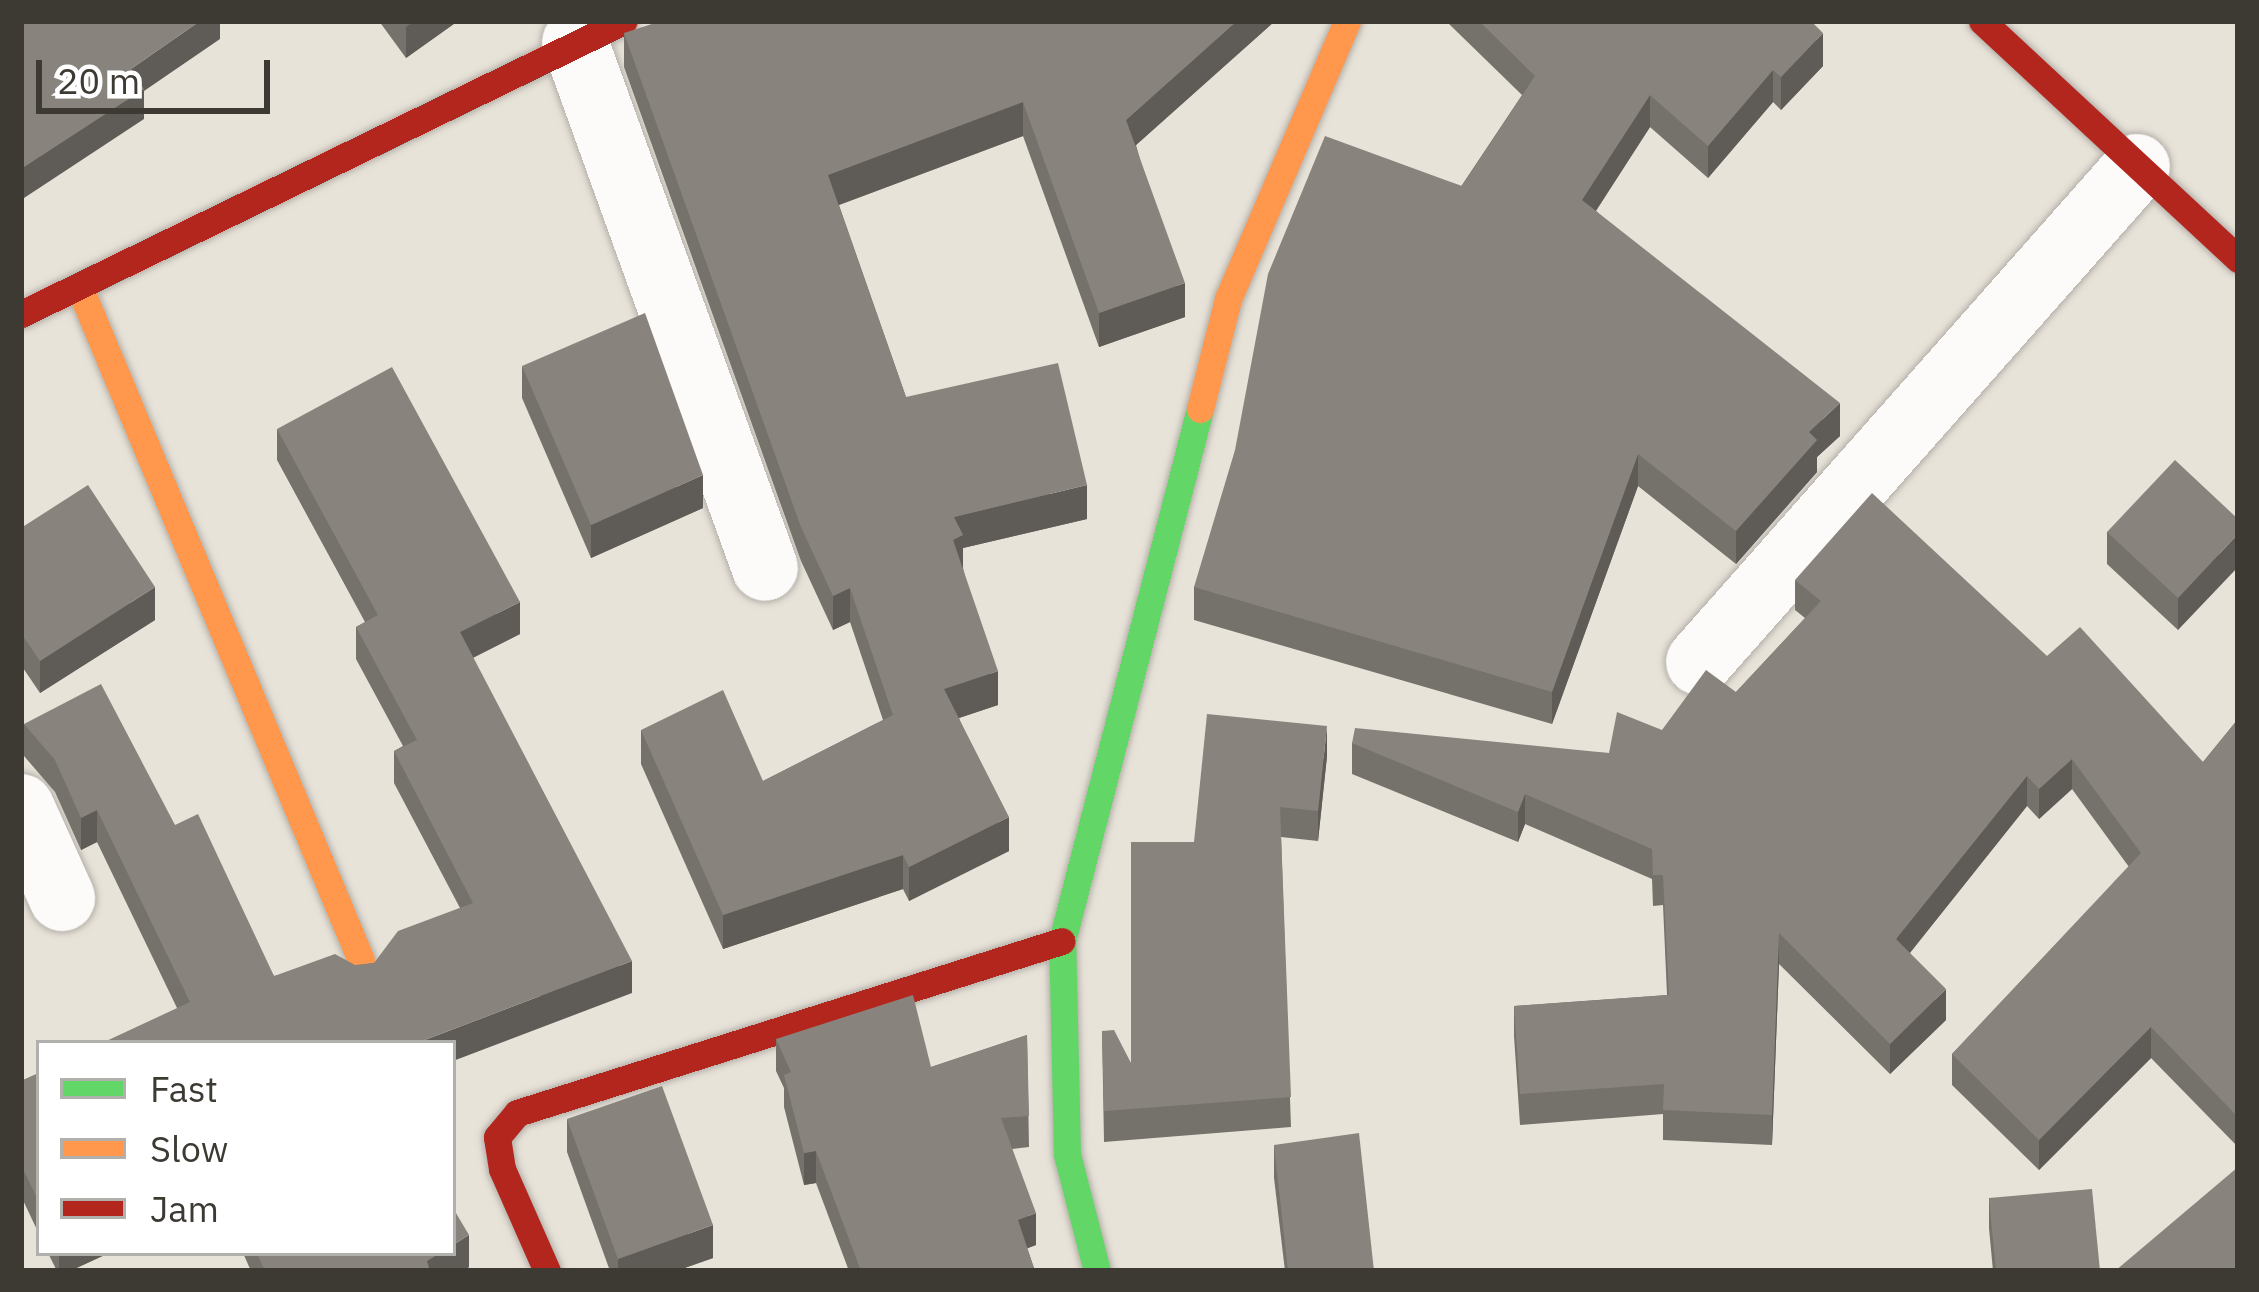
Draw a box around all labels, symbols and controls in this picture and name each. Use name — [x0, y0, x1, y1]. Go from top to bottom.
scale bar — [42, 36, 276, 110]
text: 20 m — [57, 57, 140, 104]
legend — [36, 1040, 456, 1256]
text: Fast — [150, 1065, 218, 1112]
text: Slow — [150, 1125, 228, 1172]
text: Jam — [150, 1185, 219, 1232]

